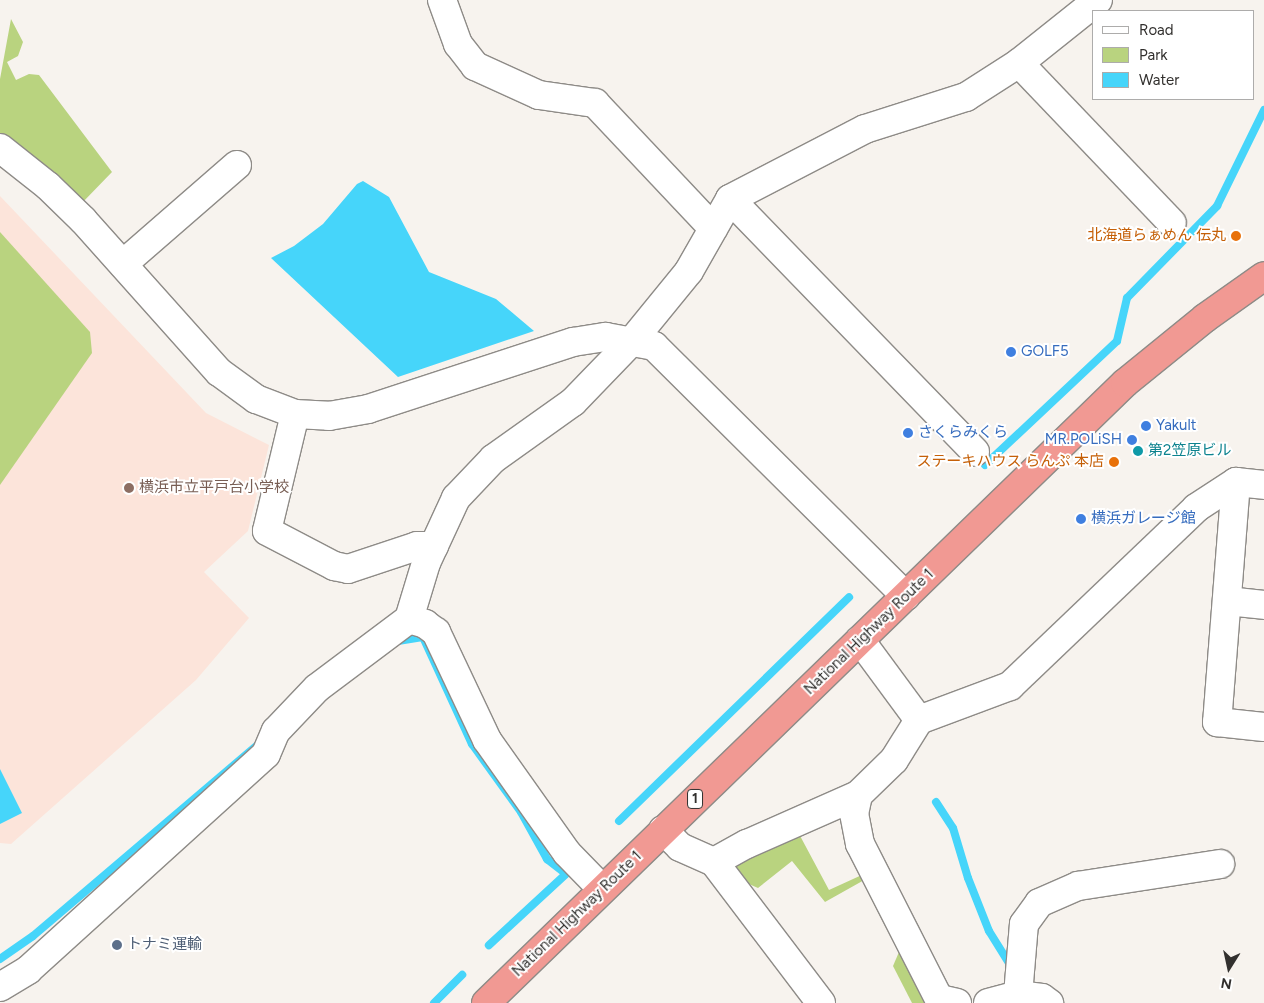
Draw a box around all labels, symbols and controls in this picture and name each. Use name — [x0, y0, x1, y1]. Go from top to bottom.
legend — [1092, 10, 1254, 100]
text: Road — [1139, 21, 1174, 39]
text: Park — [1139, 46, 1168, 64]
text: Water — [1139, 71, 1179, 89]
place label: 北海道らぁめん 伝丸 — [1087, 227, 1226, 245]
marker: 北海道らぁめん 伝丸 — [1230, 230, 1242, 242]
place label: GOLF5 — [1021, 343, 1069, 361]
marker: GOLF5 — [1005, 346, 1017, 358]
place label: Yakult — [1156, 417, 1196, 435]
marker: Yakult — [1140, 420, 1152, 432]
place label: さくらみくら — [918, 424, 1008, 442]
marker: さくらみくら — [902, 427, 914, 439]
place label: MR.POLiSH — [1045, 431, 1122, 449]
marker: MR.POLiSH — [1126, 434, 1138, 446]
place label: 第2笠原ビル — [1148, 442, 1231, 460]
marker: 第2笠原ビル — [1132, 445, 1144, 457]
place label: ステーキハウス らんぷ 本店 — [917, 453, 1104, 471]
marker: ステーキハウス らんぷ 本店 — [1108, 456, 1120, 468]
place label: 横浜市立平戸台小学校 — [139, 479, 289, 497]
marker: 横浜市立平戸台小学校 — [123, 482, 135, 494]
place label: 横浜ガレージ館 — [1091, 510, 1196, 528]
marker: 横浜ガレージ館 — [1075, 513, 1087, 525]
street label: National Highway Route 1 — [801, 565, 937, 699]
road number: 1 — [686, 788, 704, 811]
street label: National Highway Route 1 — [509, 847, 645, 981]
place label: トナミ運輸 — [127, 936, 202, 954]
marker: トナミ運輸 — [111, 939, 123, 951]
north arrow — [1204, 943, 1254, 993]
text: N — [1220, 974, 1233, 993]

